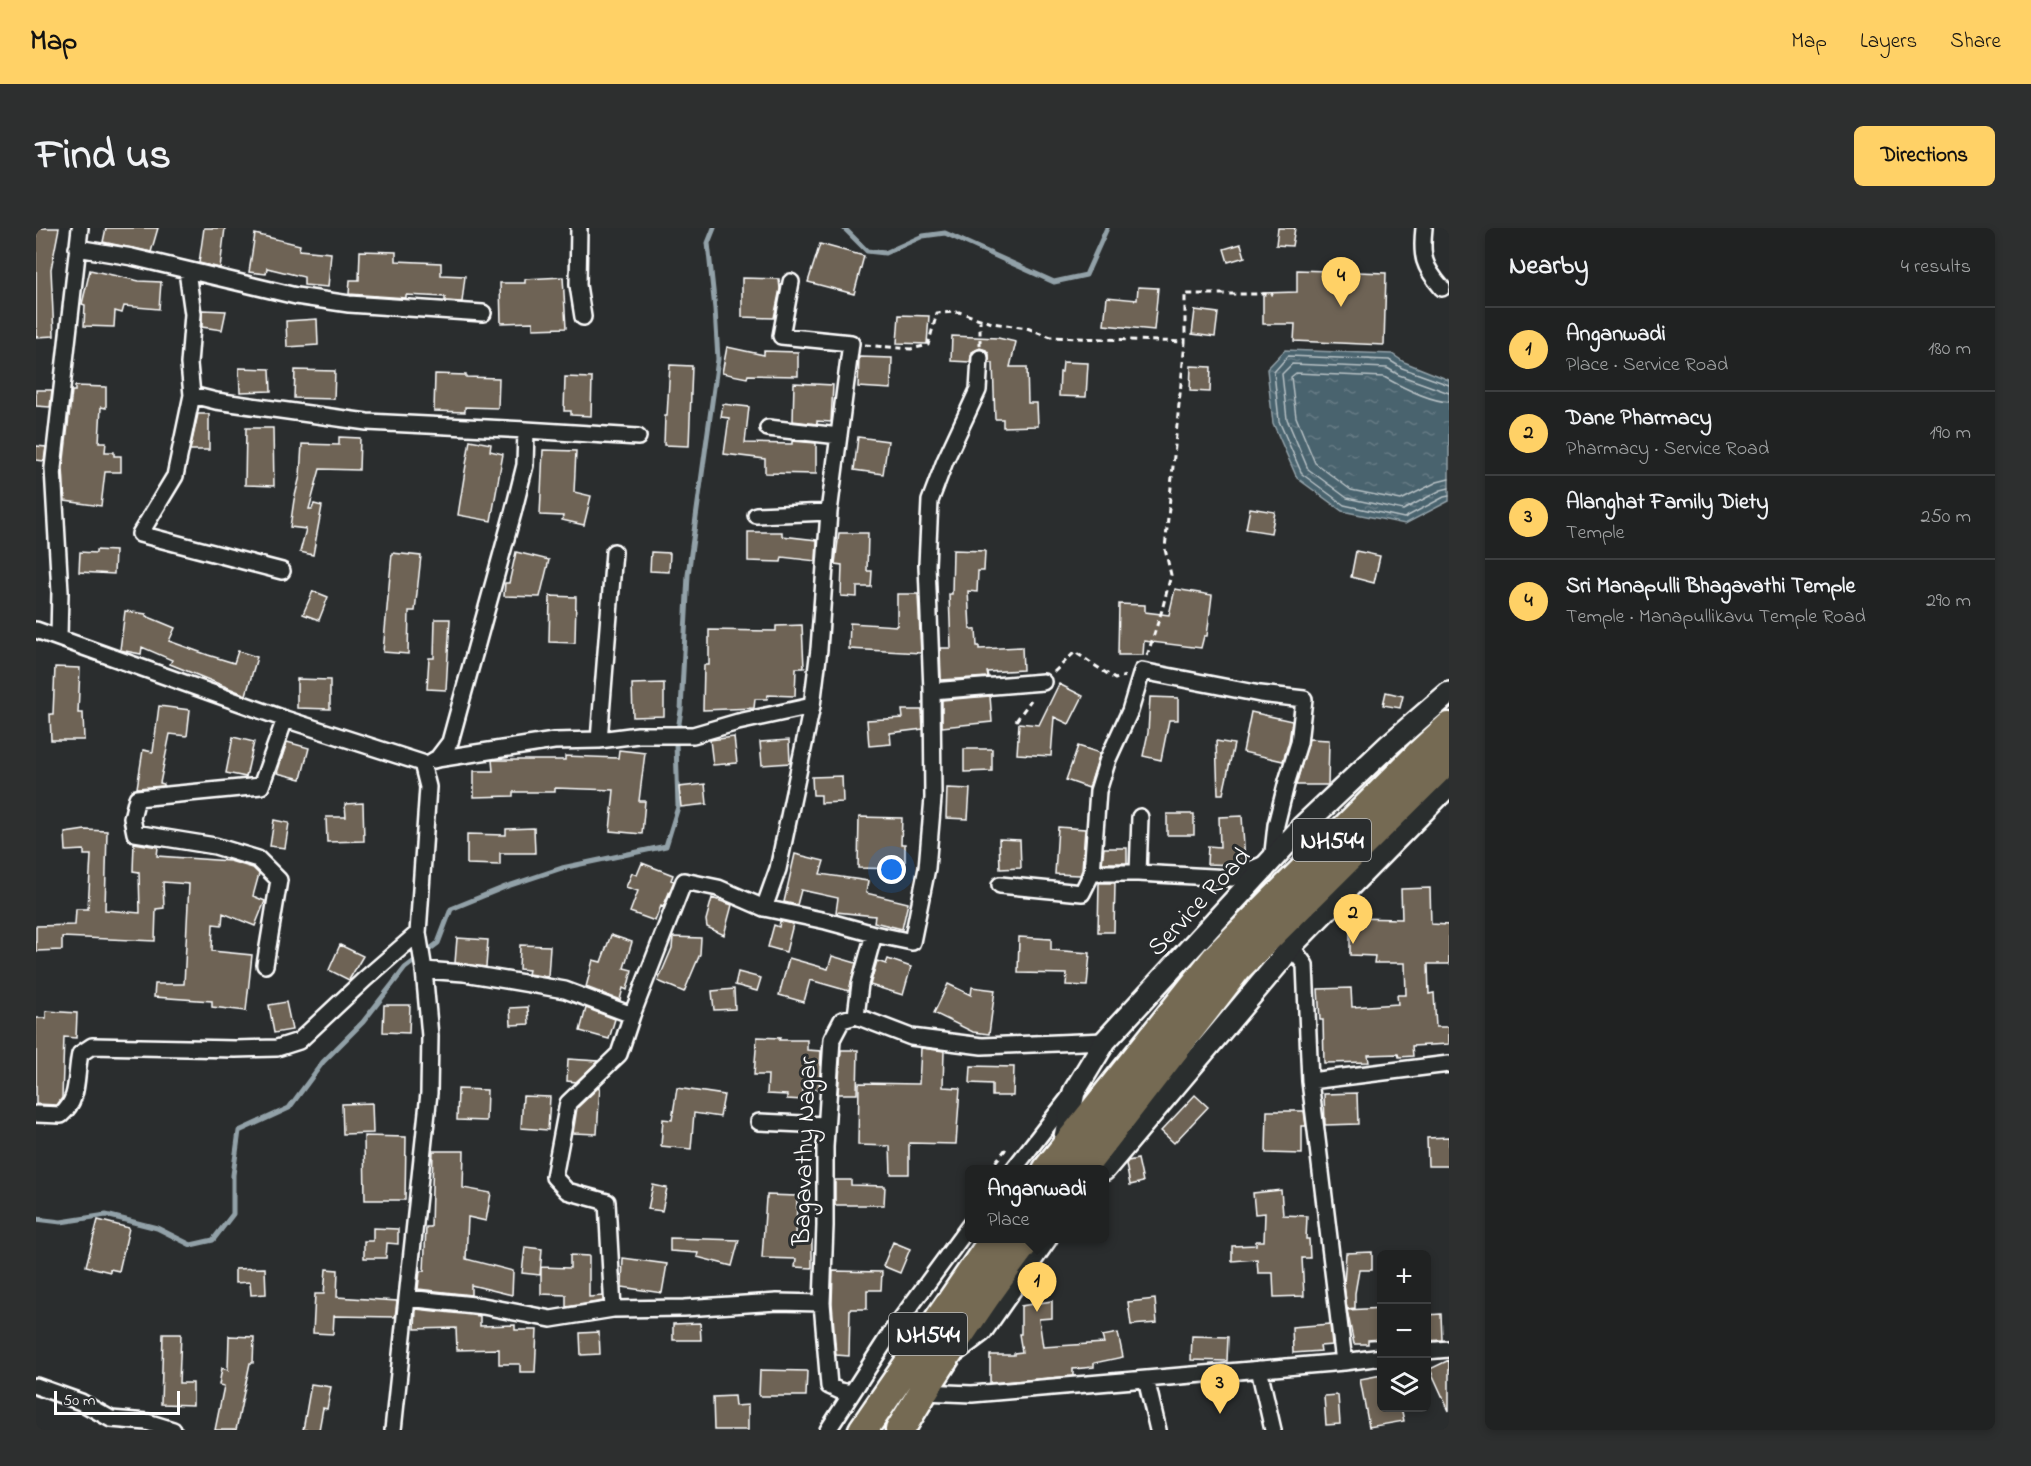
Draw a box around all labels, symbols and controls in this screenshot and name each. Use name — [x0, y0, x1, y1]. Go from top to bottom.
text: Map — [30, 22, 77, 63]
text: Map — [1791, 27, 1827, 57]
text: Layers — [1860, 27, 1917, 57]
text: Share — [1950, 27, 2001, 57]
text: Find us — [36, 126, 171, 187]
button: Directions — [1854, 126, 1995, 186]
text: Nearby — [1509, 248, 1588, 286]
text: 4 results — [1901, 253, 1971, 282]
pin: 4 — [1322, 257, 1360, 307]
text: Anganwadi — [1566, 319, 1666, 351]
text: 1 — [1525, 335, 1532, 364]
text: 180 m — [1928, 335, 1971, 364]
text: Place · Service Road — [1566, 351, 1728, 380]
text: Dane Pharmacy — [1566, 403, 1712, 435]
text: 2 — [1524, 419, 1533, 448]
text: 190 m — [1929, 419, 1971, 448]
text: Pharmacy · Service Road — [1566, 435, 1769, 464]
text: Alanghat Family Diety — [1566, 487, 1768, 519]
text: 3 — [1524, 503, 1533, 532]
text: 250 m — [1920, 503, 1971, 532]
text: Temple — [1566, 519, 1625, 548]
text: Sri Manapulli Bhagavathi Temple — [1566, 571, 1855, 603]
text: 4 — [1524, 587, 1533, 616]
text: 290 m — [1926, 587, 1971, 616]
text: Temple · Manapullikavu Temple Road — [1566, 603, 1866, 632]
road number: NH544 — [1293, 819, 1371, 861]
street label: Service Road — [1139, 840, 1261, 966]
your location — [877, 855, 906, 884]
pin: 2 — [1334, 894, 1372, 944]
street label: Bagavathy Nagar — [784, 1055, 828, 1247]
popup — [965, 1165, 1109, 1243]
text: Anganwadi — [987, 1174, 1087, 1206]
text: Place — [987, 1206, 1030, 1235]
map controls — [1377, 1250, 1431, 1412]
button: + — [1377, 1250, 1431, 1304]
pin: 1 — [1018, 1262, 1056, 1312]
button: − — [1377, 1304, 1431, 1358]
road number: NH544 — [889, 1313, 967, 1355]
button: layers — [1377, 1358, 1431, 1412]
pin: 3 — [1200, 1364, 1240, 1414]
scale bar — [54, 1388, 180, 1416]
text: 50 m — [63, 1389, 95, 1413]

